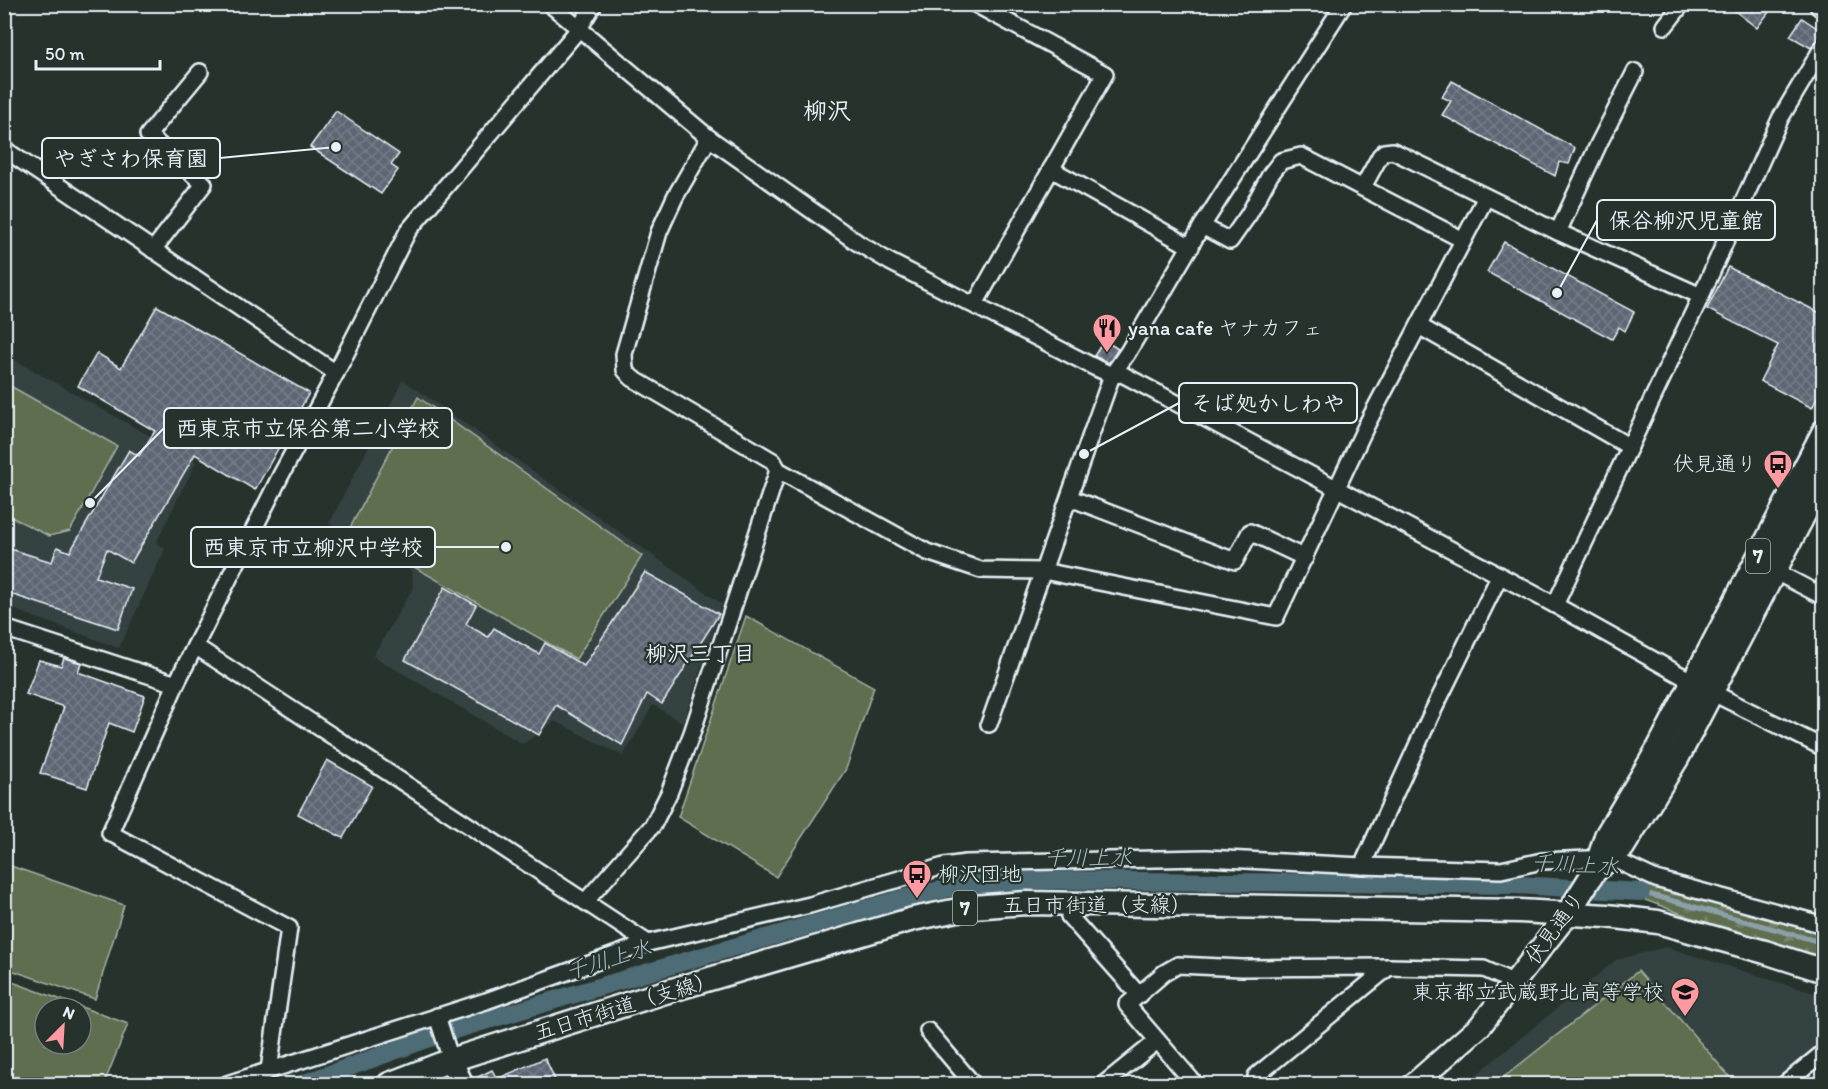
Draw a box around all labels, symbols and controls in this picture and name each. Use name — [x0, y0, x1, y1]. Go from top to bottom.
scale bar — [36, 33, 160, 71]
text: 50 m — [45, 43, 85, 65]
district label: 柳沢 — [803, 96, 851, 125]
callout: やぎさわ保育園 — [42, 138, 220, 178]
text: やぎさわ保育園 — [54, 145, 208, 172]
callout: 保谷柳沢児童館 — [1597, 200, 1775, 240]
text: 保谷柳沢児童館 — [1609, 207, 1763, 234]
restaurant icon: yana cafe ヤナカフェ — [1091, 312, 1123, 354]
place label: yana cafe ヤナカフェ — [1128, 315, 1323, 340]
callout: そば処かしわや — [1179, 383, 1357, 423]
text: そば処かしわや — [1191, 390, 1345, 417]
callout: 西東京市立保谷第二小学校 — [164, 408, 452, 448]
text: 西東京市立保谷第二小学校 — [176, 415, 440, 442]
bus stop icon: 伏見通り — [1762, 448, 1794, 490]
place label: 伏見通り — [1673, 451, 1757, 476]
callout: 西東京市立柳沢中学校 — [191, 527, 435, 567]
text: 西東京市立柳沢中学校 — [203, 534, 423, 561]
road number: 7 — [1746, 539, 1770, 573]
district label: 柳沢三丁目 — [645, 640, 755, 667]
water label: 千川上水 — [1044, 844, 1132, 871]
water label: 千川上水 — [1530, 849, 1620, 880]
bus stop icon: 柳沢団地 — [901, 858, 933, 900]
place label: 柳沢団地 — [938, 861, 1022, 886]
street label: 伏見通り — [1520, 886, 1589, 969]
road number: 7 — [953, 891, 977, 925]
street label: 五日市街道（支線） — [1003, 892, 1192, 917]
water label: 千川上水 — [562, 934, 654, 985]
street label: 五日市街道（支線） — [531, 966, 719, 1045]
school or university icon: 東京都立武蔵野北高等学校 — [1669, 976, 1701, 1018]
place label: 東京都立武蔵野北高等学校 — [1412, 979, 1664, 1004]
north arrow — [33, 996, 93, 1056]
text: N — [60, 1002, 78, 1024]

